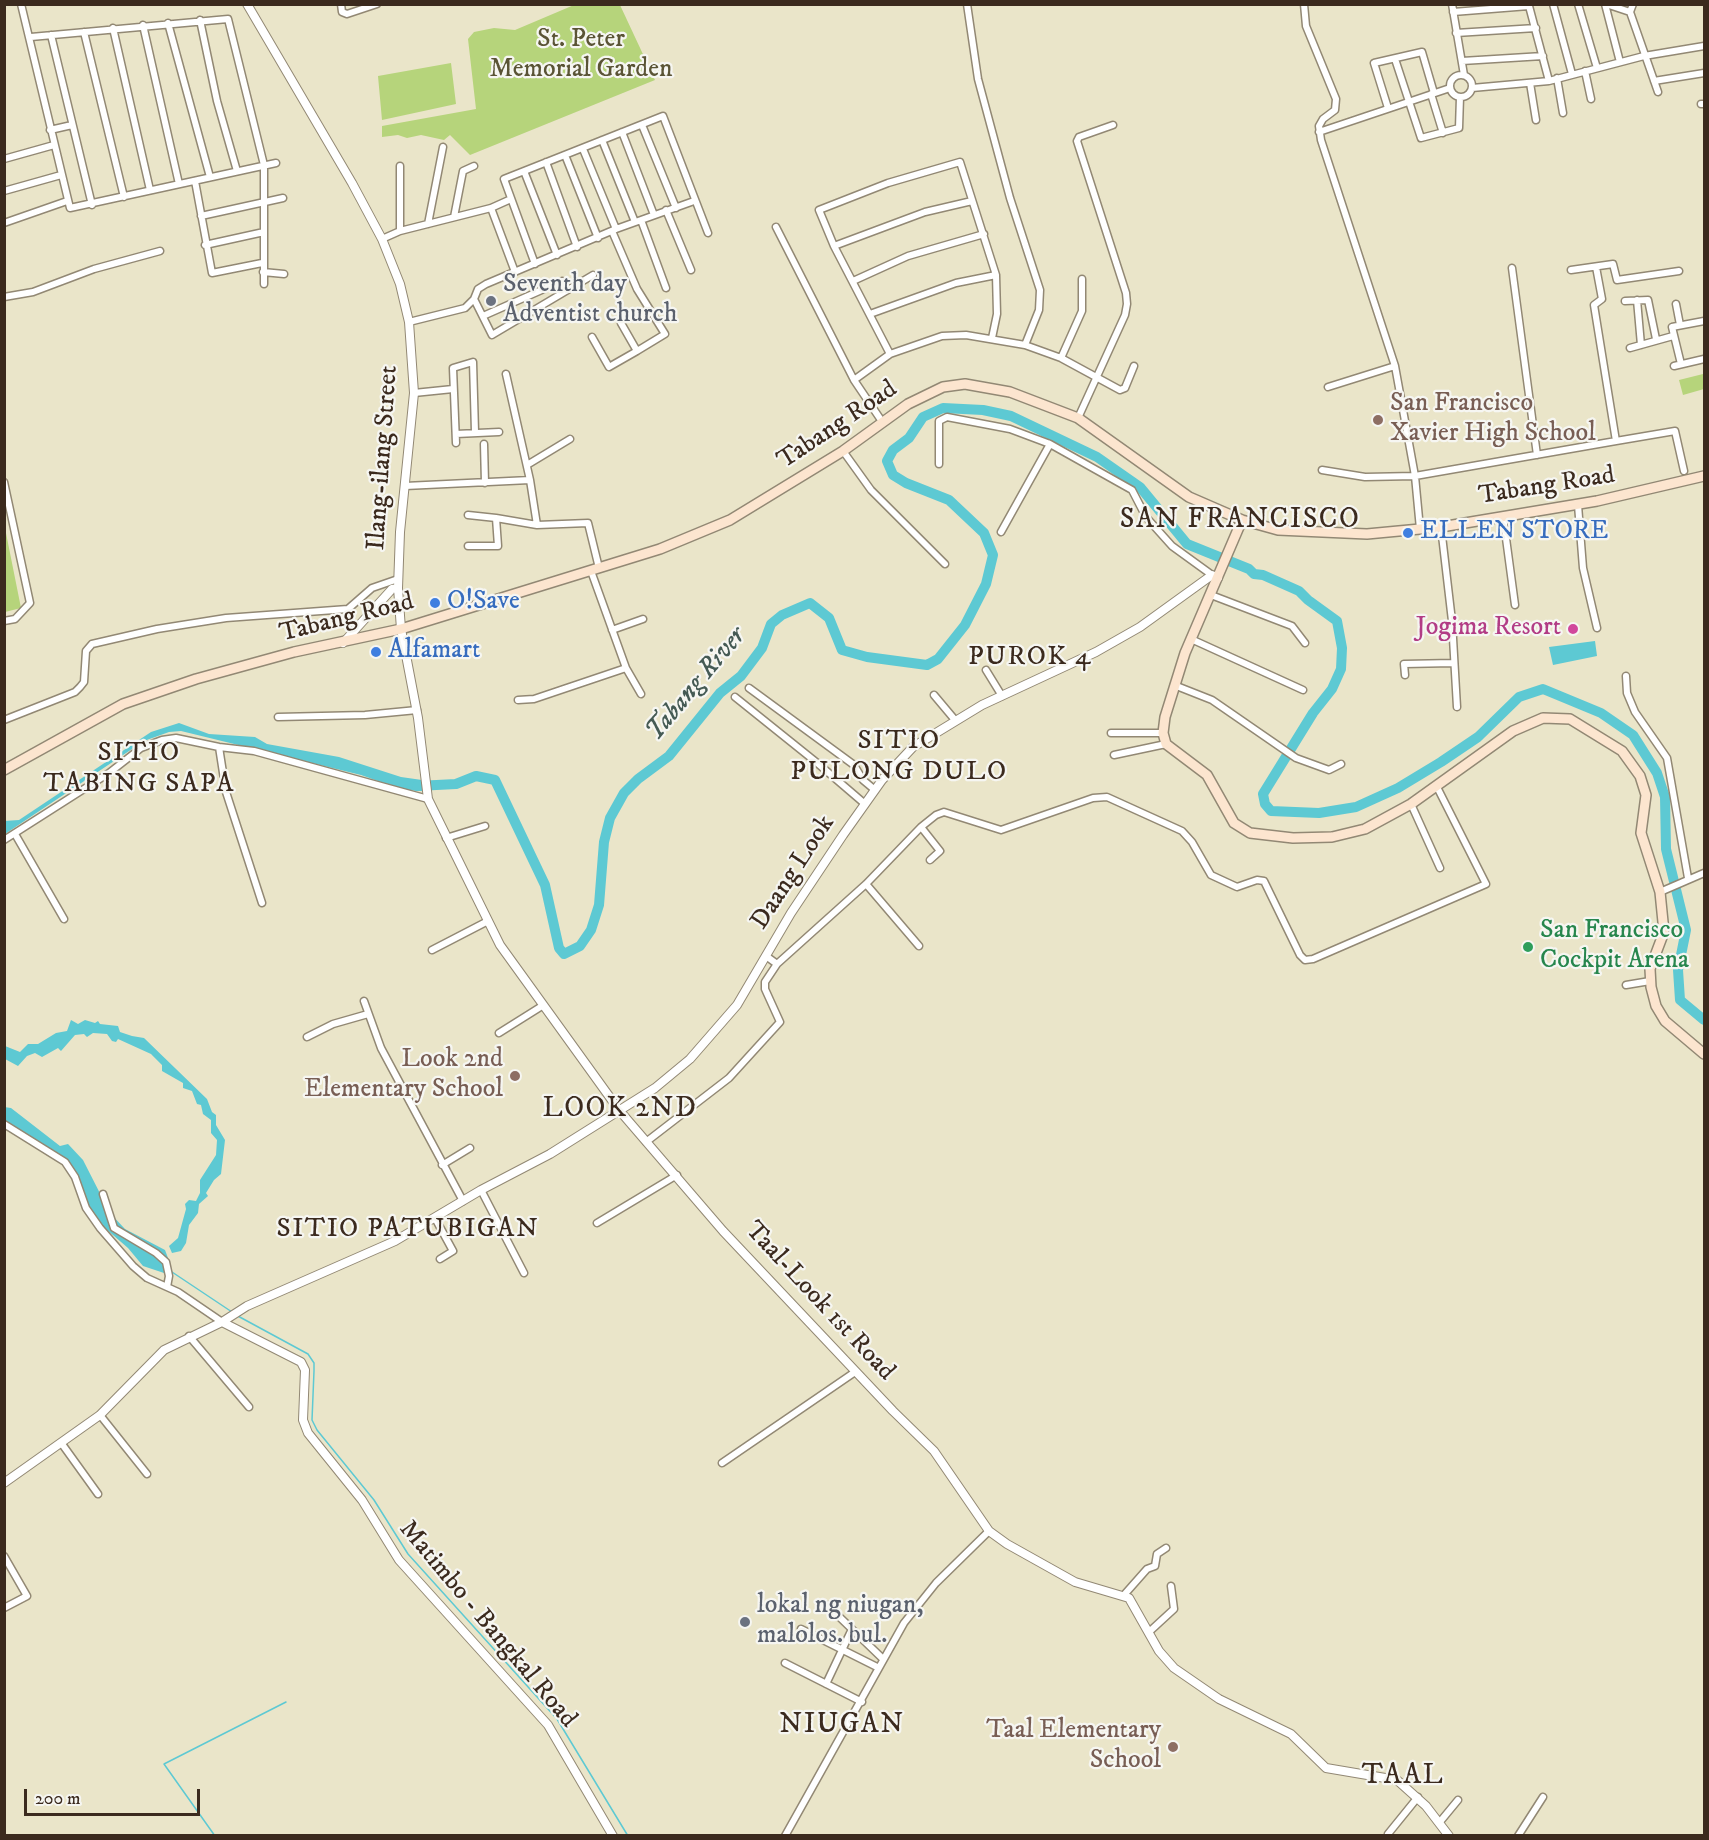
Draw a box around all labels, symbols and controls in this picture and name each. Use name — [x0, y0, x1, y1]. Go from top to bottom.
park label: St. Peter Memorial Garden — [489, 25, 673, 86]
place label: Seventh day Adventist church — [503, 270, 677, 332]
marker: Seventh day Adventist church — [484, 294, 498, 308]
street label: Ilang-ilang Street — [362, 365, 406, 551]
street label: Tabang Road — [772, 375, 904, 477]
place label: San Francisco Xavier High School — [1390, 389, 1596, 450]
marker: San Francisco Xavier High School — [1371, 413, 1385, 427]
street label: Tabang Road — [1477, 461, 1617, 513]
district label: SAN FRANCISCO — [1120, 504, 1360, 538]
place label: ELLEN STORE — [1420, 517, 1608, 549]
marker: ELLEN STORE — [1401, 526, 1415, 540]
street label: Tabang Road — [277, 587, 417, 651]
place label: O!Save — [447, 587, 520, 619]
marker: O!Save — [428, 596, 442, 610]
place label: Jogima Resort — [1416, 613, 1561, 645]
water label: Tabang River — [640, 622, 754, 748]
marker: Jogima Resort — [1566, 622, 1580, 636]
place label: Alfamart — [388, 636, 480, 668]
district label: PUROK 4 — [968, 642, 1092, 674]
marker: Alfamart — [369, 645, 383, 659]
district label: SITIO PULONG DULO — [790, 726, 1008, 789]
district label: SITIO TABING SAPA — [43, 738, 235, 801]
street label: Daang Look — [745, 810, 843, 936]
place label: San Francisco Cockpit Arena — [1540, 916, 1689, 978]
marker: San Francisco Cockpit Arena — [1521, 940, 1535, 954]
place label: Look 2nd Elementary School — [304, 1045, 503, 1106]
marker: Look 2nd Elementary School — [508, 1069, 522, 1083]
district label: LOOK 2ND — [543, 1093, 697, 1127]
district label: SITIO PATUBIGAN — [277, 1214, 539, 1246]
street label: Taal-Look 1st Road — [737, 1216, 901, 1388]
street label: Matimbo - Bangkal Road — [391, 1515, 583, 1735]
place label: lokal ng niugan, malolos. bul. — [757, 1591, 923, 1652]
marker: lokal ng niugan, malolos. bul. — [738, 1615, 752, 1629]
district label: NIUGAN — [779, 1709, 905, 1743]
place label: Taal Elementary School — [986, 1716, 1161, 1778]
marker: Taal Elementary School — [1166, 1740, 1180, 1754]
district label: TAAL — [1362, 1760, 1444, 1794]
scale bar — [27, 1777, 202, 1815]
text: 200 m — [35, 1788, 81, 1810]

